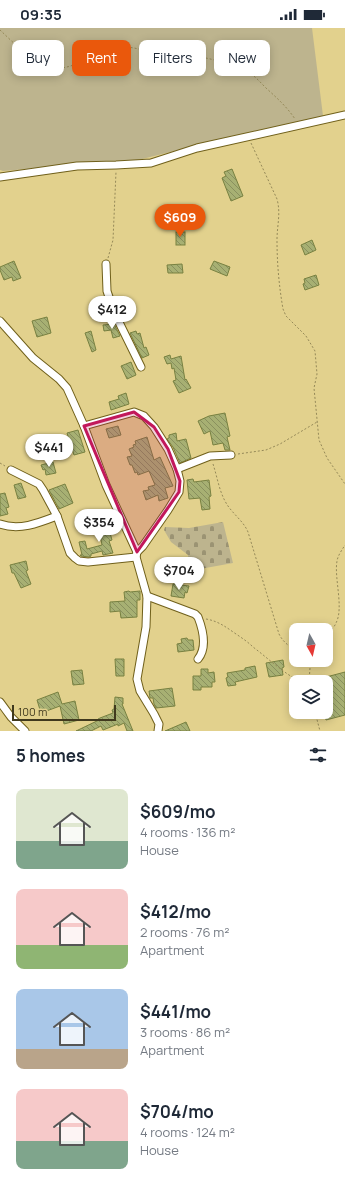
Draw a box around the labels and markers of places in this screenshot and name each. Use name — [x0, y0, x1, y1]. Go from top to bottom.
pin: $609 — [156, 204, 204, 238]
pin: $412 — [88, 296, 136, 330]
pin: $441 — [25, 434, 73, 468]
pin: $354 — [75, 509, 123, 543]
pin: $704 — [155, 557, 203, 591]

